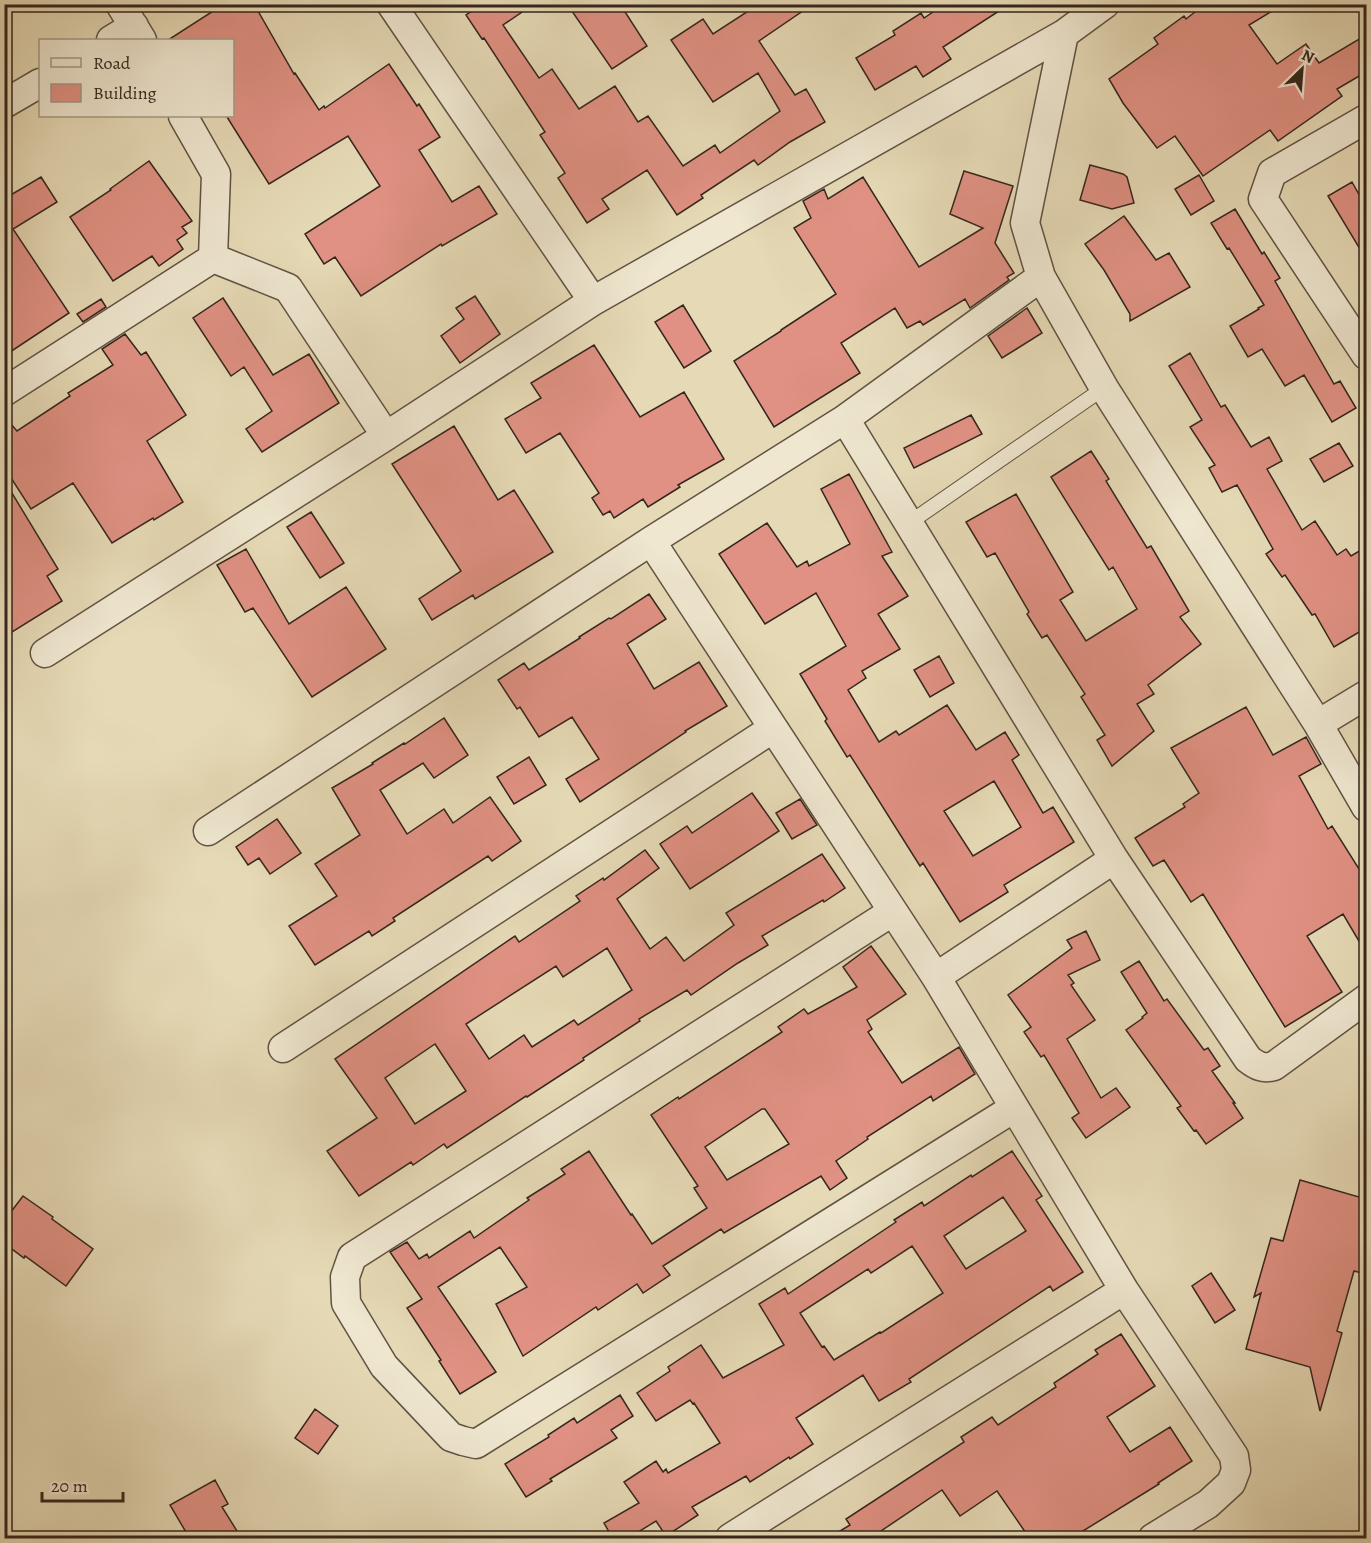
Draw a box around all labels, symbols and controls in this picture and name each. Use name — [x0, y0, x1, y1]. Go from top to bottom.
legend — [39, 39, 234, 117]
north arrow — [1272, 39, 1332, 99]
text: N — [1298, 44, 1318, 69]
text: Road — [93, 51, 131, 75]
text: Building — [93, 81, 157, 105]
scale bar — [42, 1465, 123, 1503]
text: 20 m — [51, 1474, 88, 1498]

